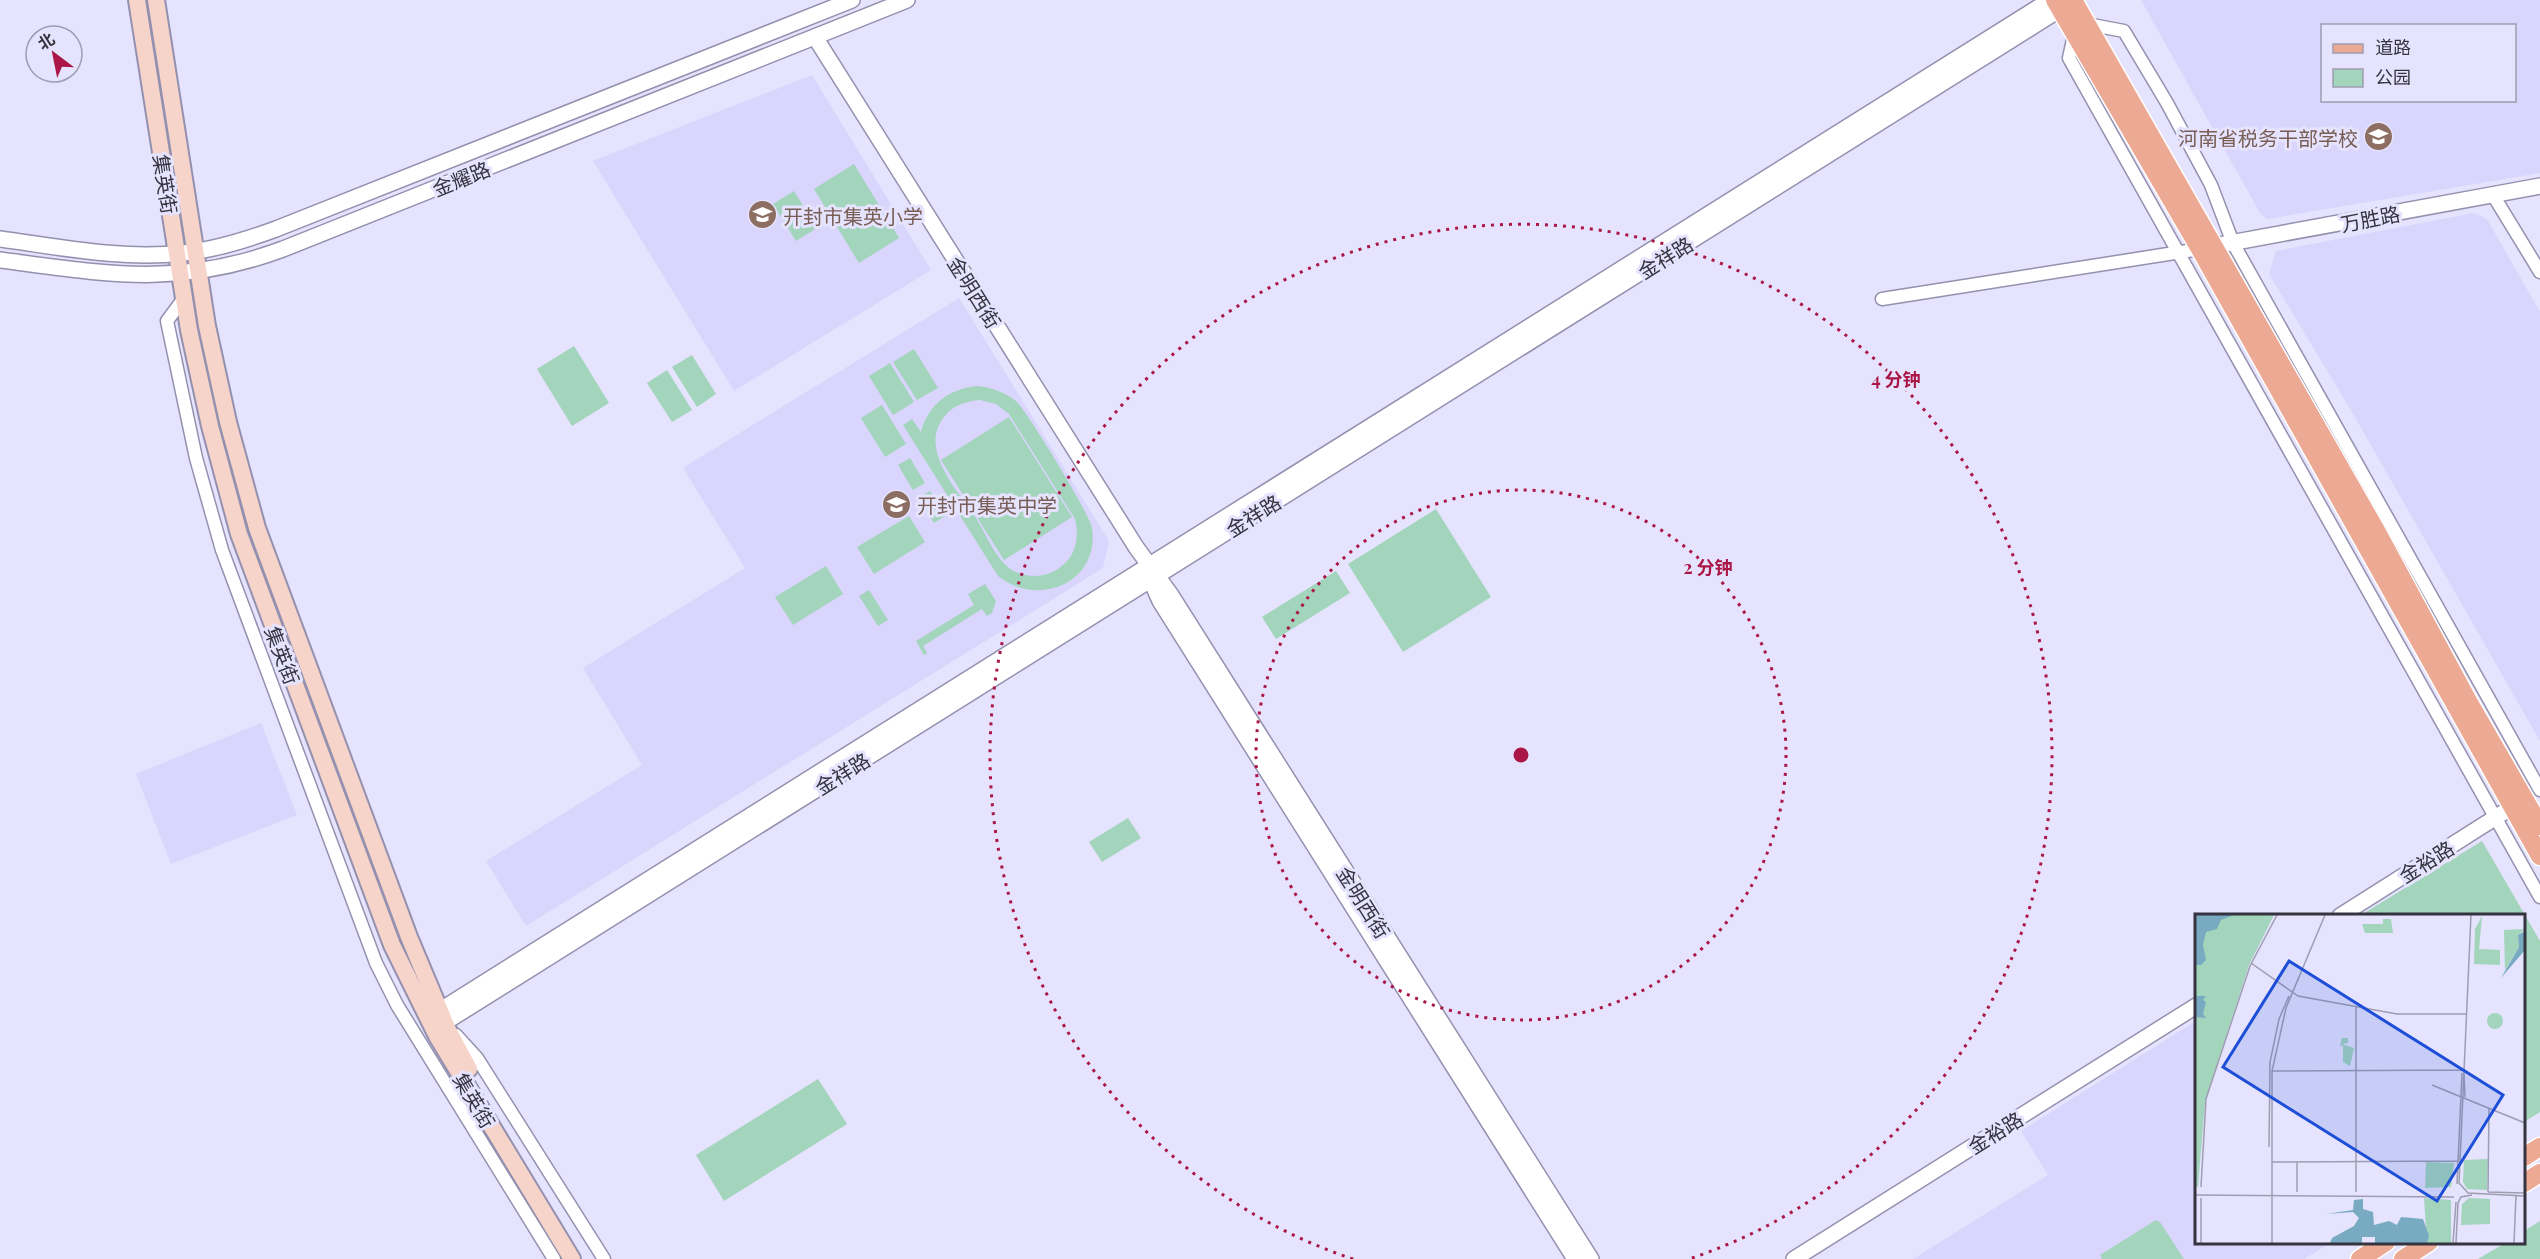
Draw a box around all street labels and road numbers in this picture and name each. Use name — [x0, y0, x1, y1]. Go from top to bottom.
street label: 集英街 — [148, 152, 184, 216]
street label: 金耀路 — [428, 154, 494, 202]
street label: 万胜路 — [2338, 199, 2402, 237]
street label: 金祥路 — [1632, 230, 1698, 284]
street label: 金明西街 — [942, 251, 1008, 333]
street label: 金祥路 — [1220, 488, 1286, 542]
street label: 集英街 — [260, 622, 306, 688]
street label: 金祥路 — [809, 746, 875, 800]
street label: 金裕路 — [2393, 834, 2459, 888]
street label: 金明西街 — [1331, 861, 1397, 943]
street label: 集英街 — [448, 1067, 502, 1133]
street label: 金裕路 — [1962, 1105, 2028, 1159]

